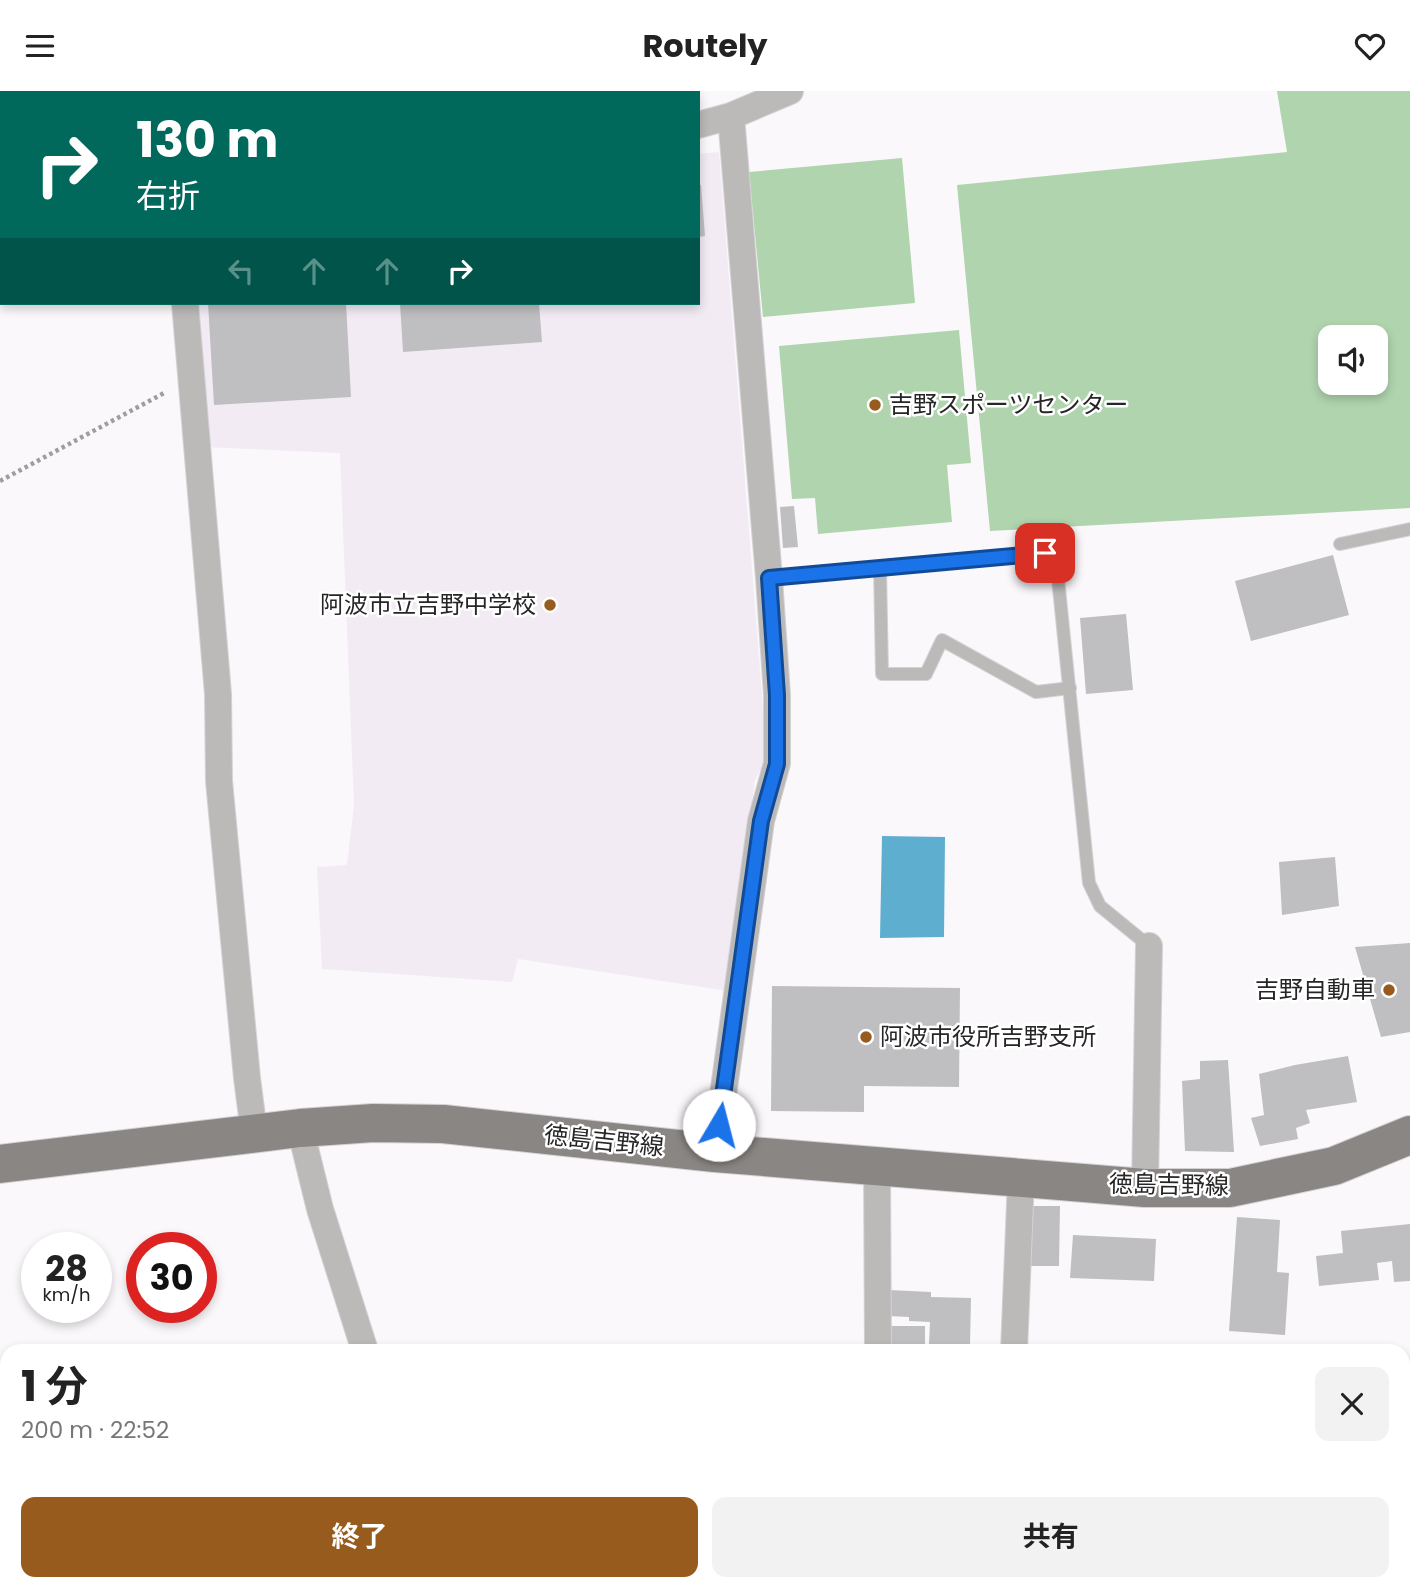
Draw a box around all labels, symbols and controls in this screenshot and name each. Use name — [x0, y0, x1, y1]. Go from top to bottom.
text: Routely — [642, 23, 768, 68]
icon: menu — [21, 27, 59, 65]
icon: heart — [1351, 27, 1389, 65]
text: 130 m — [136, 106, 278, 174]
icon: right — [21, 119, 112, 210]
text: 右折 — [136, 173, 200, 218]
icon: left — [222, 252, 260, 290]
icon: ahead — [295, 252, 333, 290]
icon: ahead — [368, 252, 406, 290]
icon: right — [441, 252, 479, 290]
map controls — [1318, 325, 1388, 395]
button: sound — [1318, 325, 1388, 395]
place label: 吉野スポーツセンター — [889, 388, 1129, 421]
marker: 吉野スポーツセンター — [867, 397, 883, 413]
pin — [1015, 523, 1075, 583]
icon: arrive — [1026, 534, 1064, 572]
place label: 阿波市立吉野中学校 — [320, 588, 536, 621]
marker: 阿波市立吉野中学校 — [542, 597, 558, 613]
place label: 吉野自動車 — [1255, 973, 1375, 1006]
marker: 吉野自動車 — [1381, 982, 1397, 998]
place label: 阿波市役所吉野支所 — [880, 1020, 1096, 1053]
marker: 阿波市役所吉野支所 — [858, 1029, 874, 1045]
position arrow — [682, 1088, 756, 1162]
street label: 徳島吉野線 — [543, 1118, 665, 1163]
street label: 徳島吉野線 — [1109, 1167, 1229, 1202]
speed limit sign: 30 — [126, 1232, 217, 1323]
text: 28 — [45, 1244, 88, 1293]
text: km/h — [43, 1282, 90, 1307]
text: 1 分 — [21, 1357, 88, 1416]
button: close — [1315, 1367, 1389, 1441]
text: 200 m · 22:52 — [21, 1414, 169, 1446]
button: 終了 — [21, 1497, 698, 1577]
button: 共有 — [712, 1497, 1389, 1577]

